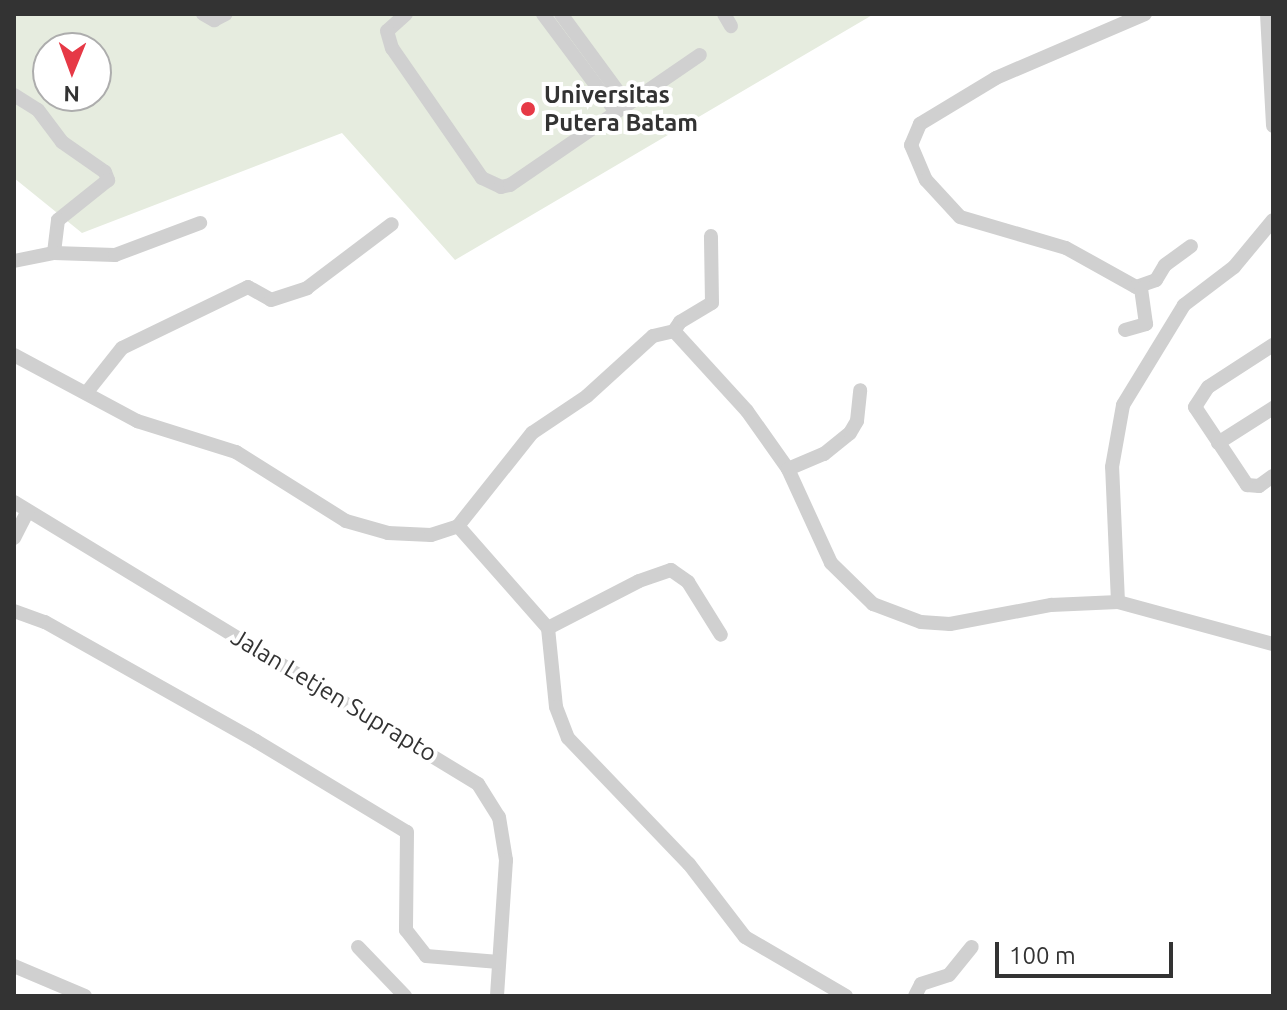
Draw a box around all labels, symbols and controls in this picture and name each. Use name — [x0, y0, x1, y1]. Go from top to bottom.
north arrow — [32, 32, 112, 112]
place label: Universitas Putera Batam — [544, 81, 698, 137]
text: N — [63, 82, 80, 107]
marker: Universitas Putera Batam — [519, 100, 537, 118]
street label: Jalan Letjen Suprapto — [226, 622, 442, 768]
scale bar — [999, 926, 1177, 976]
text: 100 m — [1009, 942, 1076, 969]

